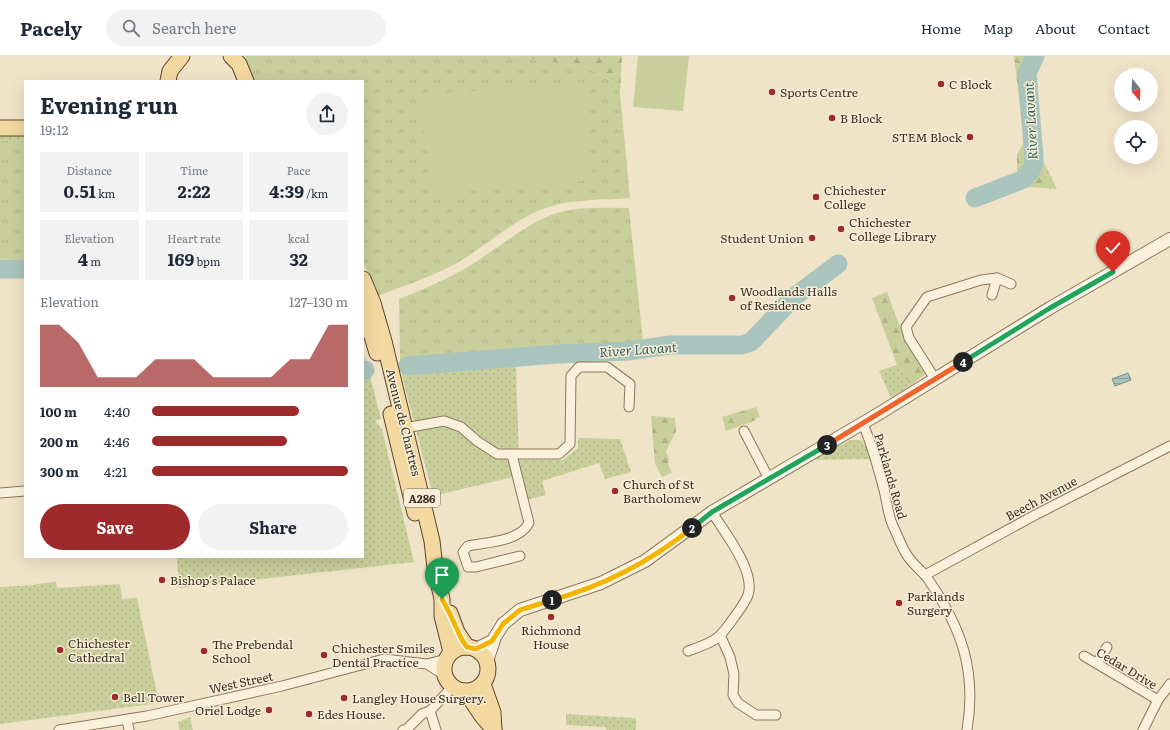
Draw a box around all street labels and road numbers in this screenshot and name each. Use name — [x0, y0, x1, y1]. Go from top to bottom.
street label: Avenue de Chartres — [382, 366, 426, 478]
street label: Parklands Road — [870, 431, 912, 522]
street label: Beech Avenue — [1002, 472, 1080, 524]
road number: A286 — [404, 489, 440, 507]
street label: Cedar Drive — [1093, 643, 1161, 693]
street label: West Street — [207, 666, 275, 698]

